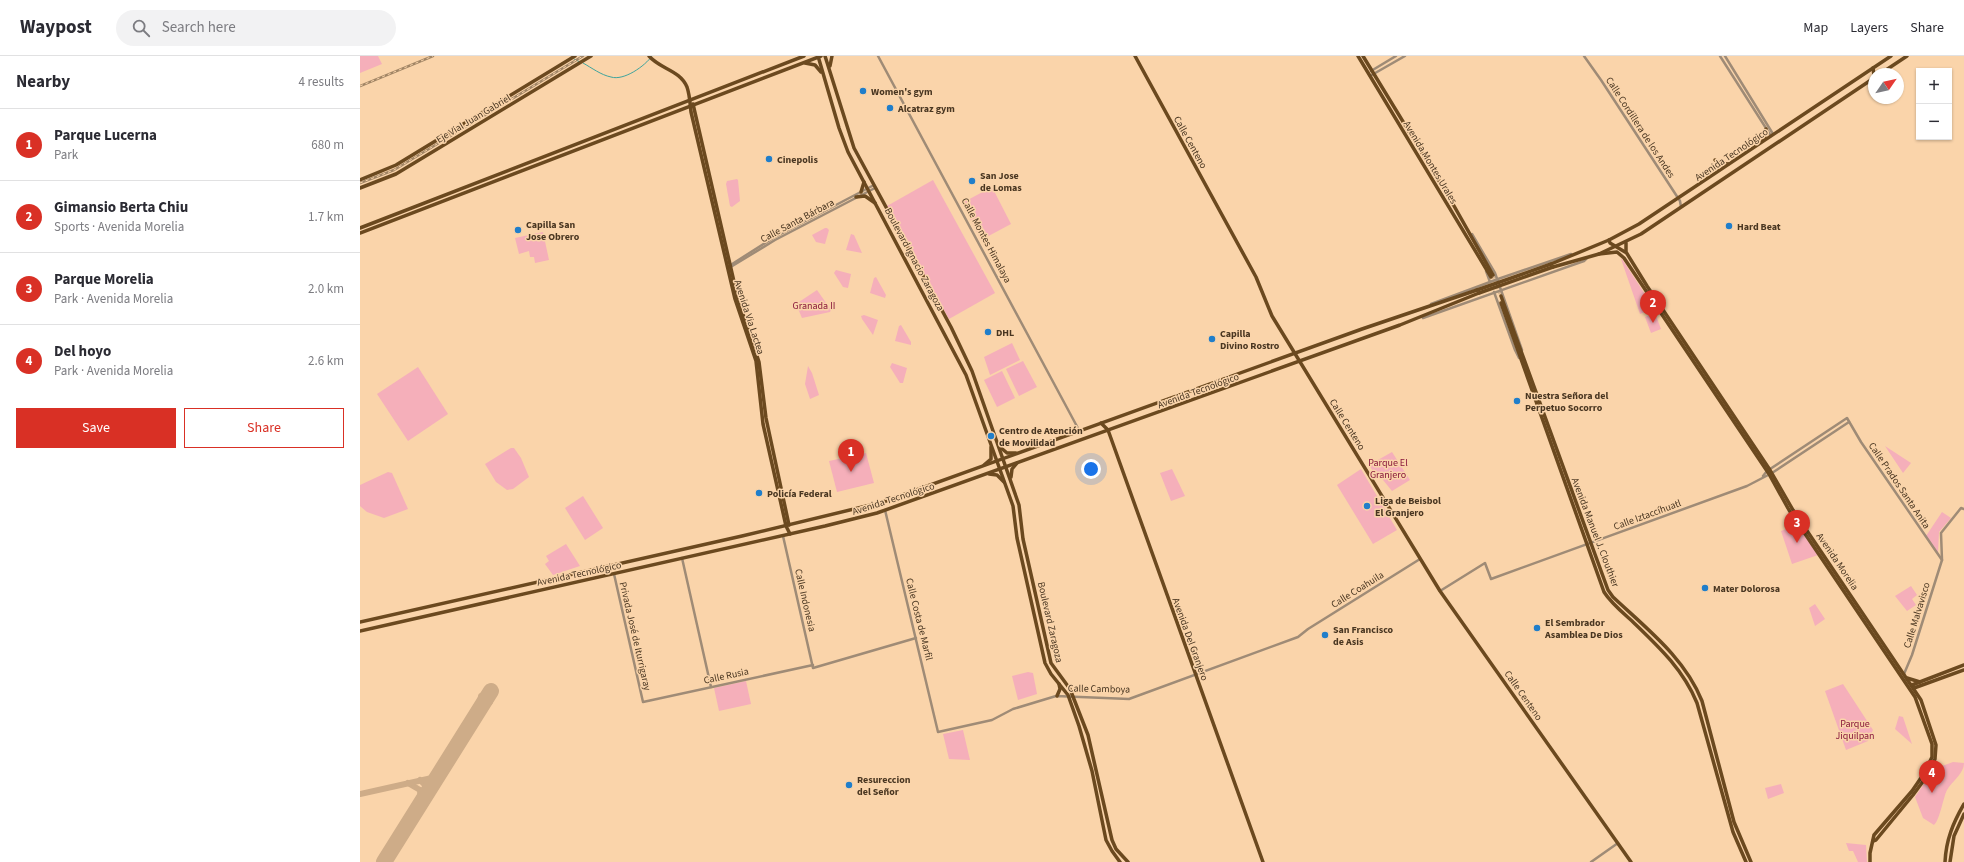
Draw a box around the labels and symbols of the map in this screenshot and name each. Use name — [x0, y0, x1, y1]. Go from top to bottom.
north arrow — [1868, 68, 1904, 104]
street label: Calle Cordillera de los Andes — [1602, 74, 1678, 181]
place label: Women's gym — [871, 85, 933, 99]
marker: Women's gym — [858, 86, 868, 96]
street label: Eje Vial Juan Gabriel — [434, 91, 514, 147]
place label: Alcatraz gym — [897, 102, 955, 116]
marker: Alcatraz gym — [885, 103, 895, 113]
street label: Calle Centeno — [1170, 114, 1210, 171]
street label: Avenida Montes Urales — [1400, 118, 1460, 207]
street label: Avenida Tecnológico — [1692, 125, 1771, 185]
place label: Cinepolis — [777, 153, 818, 167]
marker: Cinepolis — [764, 154, 774, 164]
place label: San Jose de Lomas — [980, 169, 1022, 195]
marker: San Jose de Lomas — [967, 176, 977, 186]
street label: Calle Santa Bárbara — [758, 195, 837, 246]
street label: Calle Montes Himalaya — [958, 195, 1015, 286]
street label: Boulevard Ignacio Zaragoza — [881, 205, 947, 314]
place label: Capilla San Jose Obrero — [526, 218, 580, 244]
place label: Hard Beat — [1737, 220, 1781, 234]
marker: Hard Beat — [1724, 221, 1734, 231]
marker: Capilla San Jose Obrero — [513, 225, 523, 235]
street label: Avenida Via Lactea — [730, 278, 768, 356]
pin: 2 — [1640, 290, 1666, 323]
park label: Granada II — [793, 299, 835, 313]
place label: DHL — [996, 326, 1014, 340]
marker: DHL — [983, 327, 993, 337]
place label: Capilla Divino Rostro — [1220, 327, 1280, 353]
marker: Capilla Divino Rostro — [1207, 334, 1217, 344]
street label: Avenida Tecnológico — [1156, 370, 1241, 412]
place label: Nuestra Señora del Perpetuo Socorro — [1525, 389, 1608, 415]
street label: Calle Centeno — [1326, 396, 1368, 453]
marker: Nuestra Señora del Perpetuo Socorro — [1512, 396, 1522, 406]
place label: Centro de Atención de Movilidad — [999, 424, 1083, 450]
marker: Centro de Atención de Movilidad — [986, 431, 996, 441]
pin: 1 — [838, 439, 864, 472]
street label: Calle Prados Santa Anita — [1865, 440, 1933, 532]
park label: Parque El Granjero — [1368, 456, 1408, 482]
your location — [1081, 459, 1101, 479]
street label: Avenida Manuel J. Clouthier — [1568, 476, 1623, 590]
street label: Avenida Tecnológico — [850, 479, 936, 519]
place label: Policía Federal — [767, 487, 832, 501]
marker: Policía Federal — [754, 488, 764, 498]
place label: Liga de Beisbol El Granjero — [1375, 494, 1441, 520]
street label: Calle Iztaccíhuatl — [1612, 496, 1684, 534]
marker: Liga de Beisbol El Granjero — [1362, 501, 1372, 511]
pin: 3 — [1784, 510, 1810, 543]
street label: Avenida Morelia — [1813, 530, 1862, 593]
street label: Avenida Tecnológico — [536, 558, 623, 590]
street label: Calle Indonesia — [791, 567, 819, 633]
street label: Calle Coahuila — [1328, 568, 1387, 612]
street label: Calle Costa de Marfil — [902, 577, 936, 662]
street label: Privada José de Iturrigaray — [616, 580, 654, 692]
street label: Boulevard Zaragoza — [1034, 580, 1066, 664]
street label: Calle Malvavisco — [1900, 581, 1934, 650]
place label: Mater Dolorosa — [1713, 582, 1780, 596]
marker: Mater Dolorosa — [1700, 583, 1710, 593]
street label: Avenida Del Granjero — [1169, 596, 1212, 683]
place label: El Sembrador Asamblea De Dios — [1544, 616, 1623, 642]
place label: San Francisco de Asis — [1333, 623, 1394, 649]
marker: El Sembrador Asamblea De Dios — [1532, 623, 1542, 633]
marker: San Francisco de Asis — [1320, 630, 1330, 640]
street label: Calle Rusia — [702, 664, 750, 688]
street label: Calle Centeno — [1501, 668, 1546, 723]
street label: Calle Camboya — [1068, 681, 1130, 697]
park label: Parque Jiquilpan — [1835, 717, 1875, 743]
pin: 4 — [1919, 760, 1945, 793]
place label: Resureccion del Señor — [857, 773, 911, 799]
marker: Resureccion del Señor — [844, 780, 854, 790]

